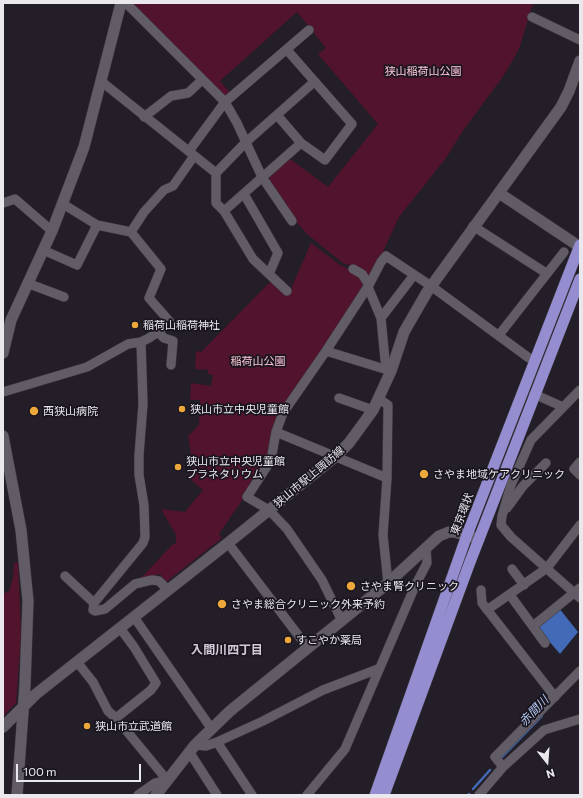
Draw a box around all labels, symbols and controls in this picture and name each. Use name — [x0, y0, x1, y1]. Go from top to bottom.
park label: 狭山稲荷山公園 — [385, 64, 461, 78]
place label: 稲荷山稲荷神社 — [143, 318, 220, 332]
marker: 稲荷山稲荷神社 — [130, 320, 140, 330]
park label: 稲荷山公園 — [231, 354, 285, 368]
place label: 狭山市立中央児童館 — [190, 402, 289, 416]
place label: 西狭山病院 — [43, 404, 98, 418]
marker: 狭山市立中央児童館 — [177, 404, 187, 414]
marker: 西狭山病院 — [28, 405, 40, 417]
street label: 狭山市駅上諏訪線 — [271, 444, 347, 510]
place label: 狭山市立中央児童館 プラネタリウム — [186, 454, 285, 480]
marker: 狭山市立中央児童館 プラネタリウム — [173, 462, 183, 472]
place label: さやま地域ケアクリニック — [433, 467, 565, 481]
marker: さやま地域ケアクリニック — [418, 468, 430, 480]
street label: 東京環状 — [448, 491, 476, 537]
place label: さやま腎クリニック — [360, 579, 459, 593]
marker: さやま腎クリニック — [345, 580, 357, 592]
place label: さやま総合クリニック外来予約 — [231, 597, 385, 611]
marker: さやま総合クリニック外来予約 — [216, 598, 228, 610]
place label: すこやか薬局 — [296, 633, 362, 647]
marker: すこやか薬局 — [283, 635, 293, 645]
district label: 入間川四丁目 — [191, 643, 263, 657]
water label: 赤間川 — [516, 693, 552, 729]
place label: 狭山市立武道館 — [95, 719, 172, 733]
marker: 狭山市立武道館 — [82, 721, 92, 731]
north arrow — [527, 742, 567, 782]
scale bar — [18, 756, 143, 782]
text: 100 m — [23, 764, 57, 778]
text: N — [545, 767, 557, 781]

